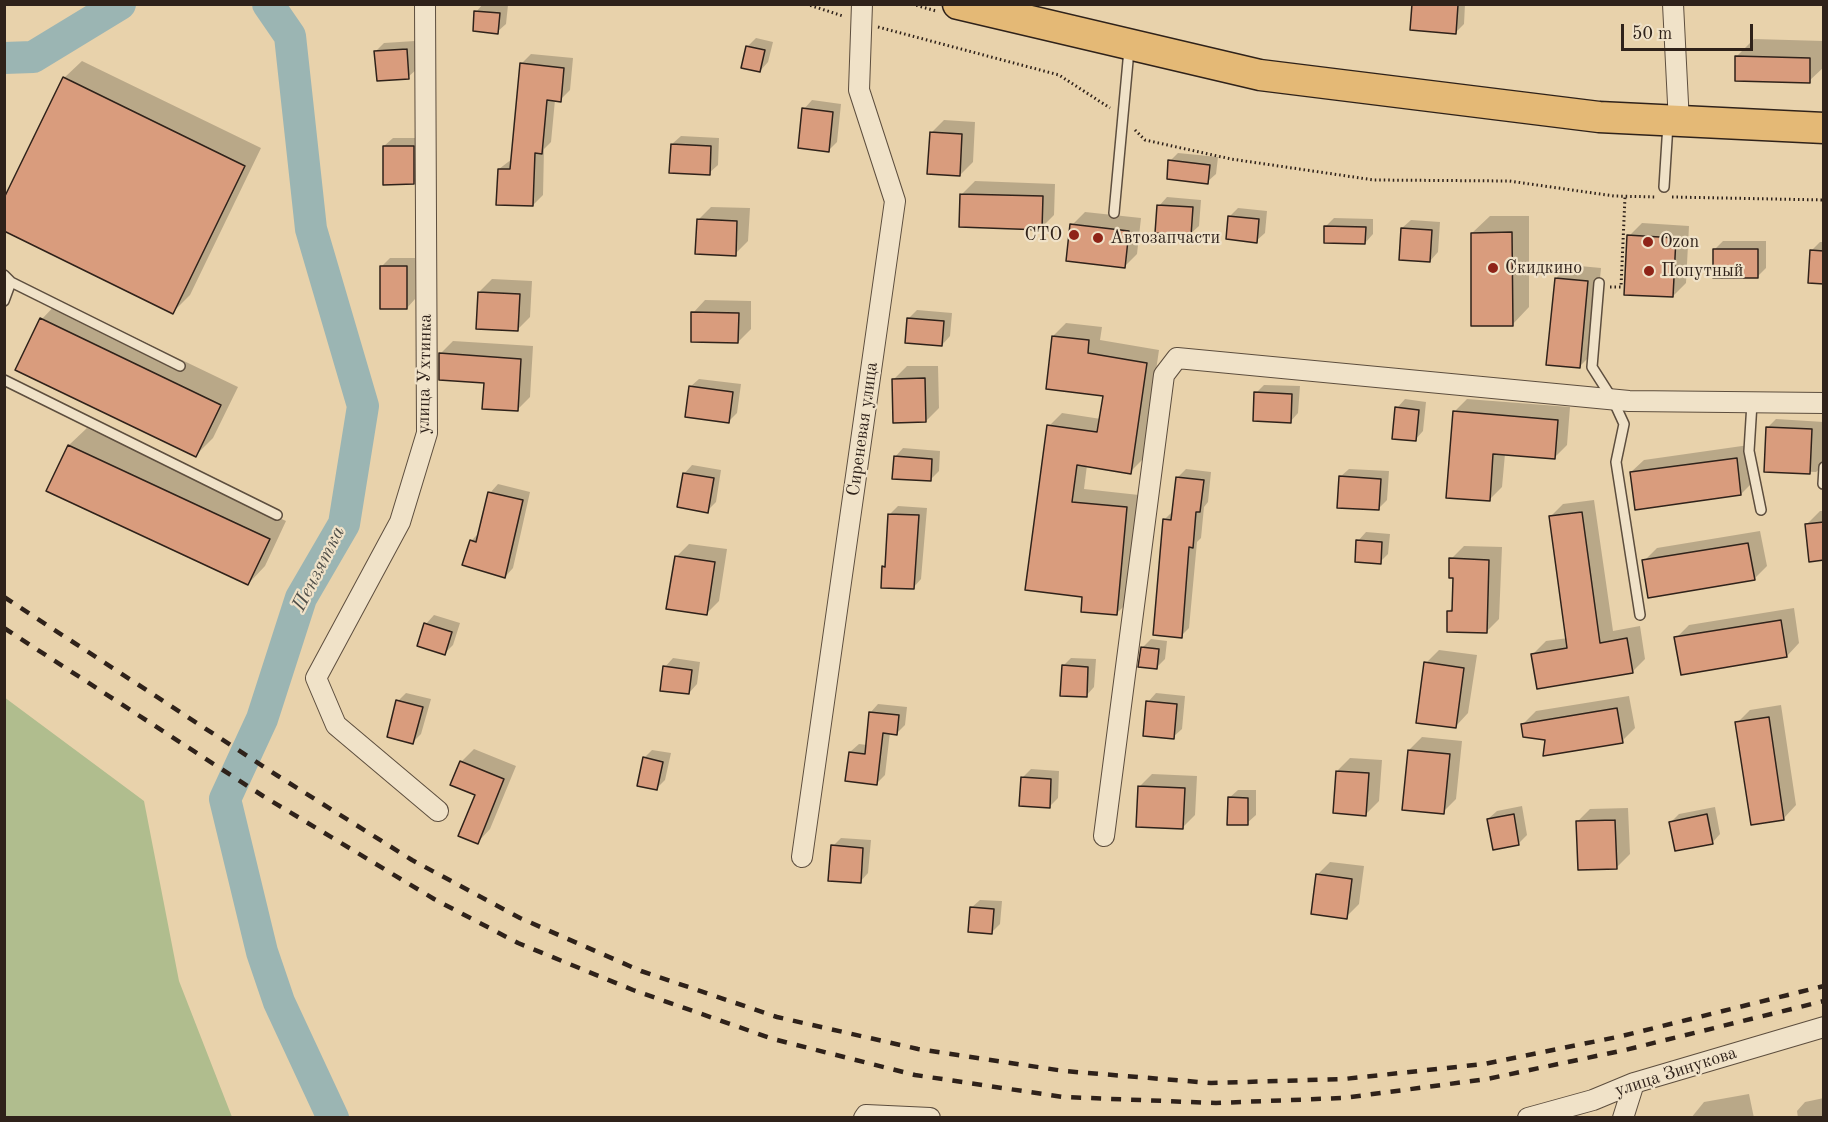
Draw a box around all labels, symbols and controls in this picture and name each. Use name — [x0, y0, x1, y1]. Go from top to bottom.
scale bar — [1624, 12, 1756, 50]
text: 50 m — [1632, 25, 1672, 43]
place label: СТО — [1024, 224, 1062, 246]
place label: Автозапчасти — [1110, 227, 1220, 249]
marker: СТО — [1067, 228, 1081, 242]
marker: Автозапчасти — [1091, 231, 1105, 245]
place label: Ozon — [1660, 231, 1699, 253]
marker: Ozon — [1641, 235, 1655, 249]
place label: Скидкино — [1505, 257, 1582, 279]
place label: Попутный — [1661, 260, 1743, 282]
marker: Скидкино — [1486, 261, 1500, 275]
marker: Попутный — [1642, 264, 1656, 278]
street label: улица Ухтинка — [413, 314, 437, 434]
street label: Сиреневая улица — [843, 360, 883, 498]
water label: Пензятка — [287, 522, 351, 616]
street label: улица Зинукова — [1612, 1042, 1740, 1102]

